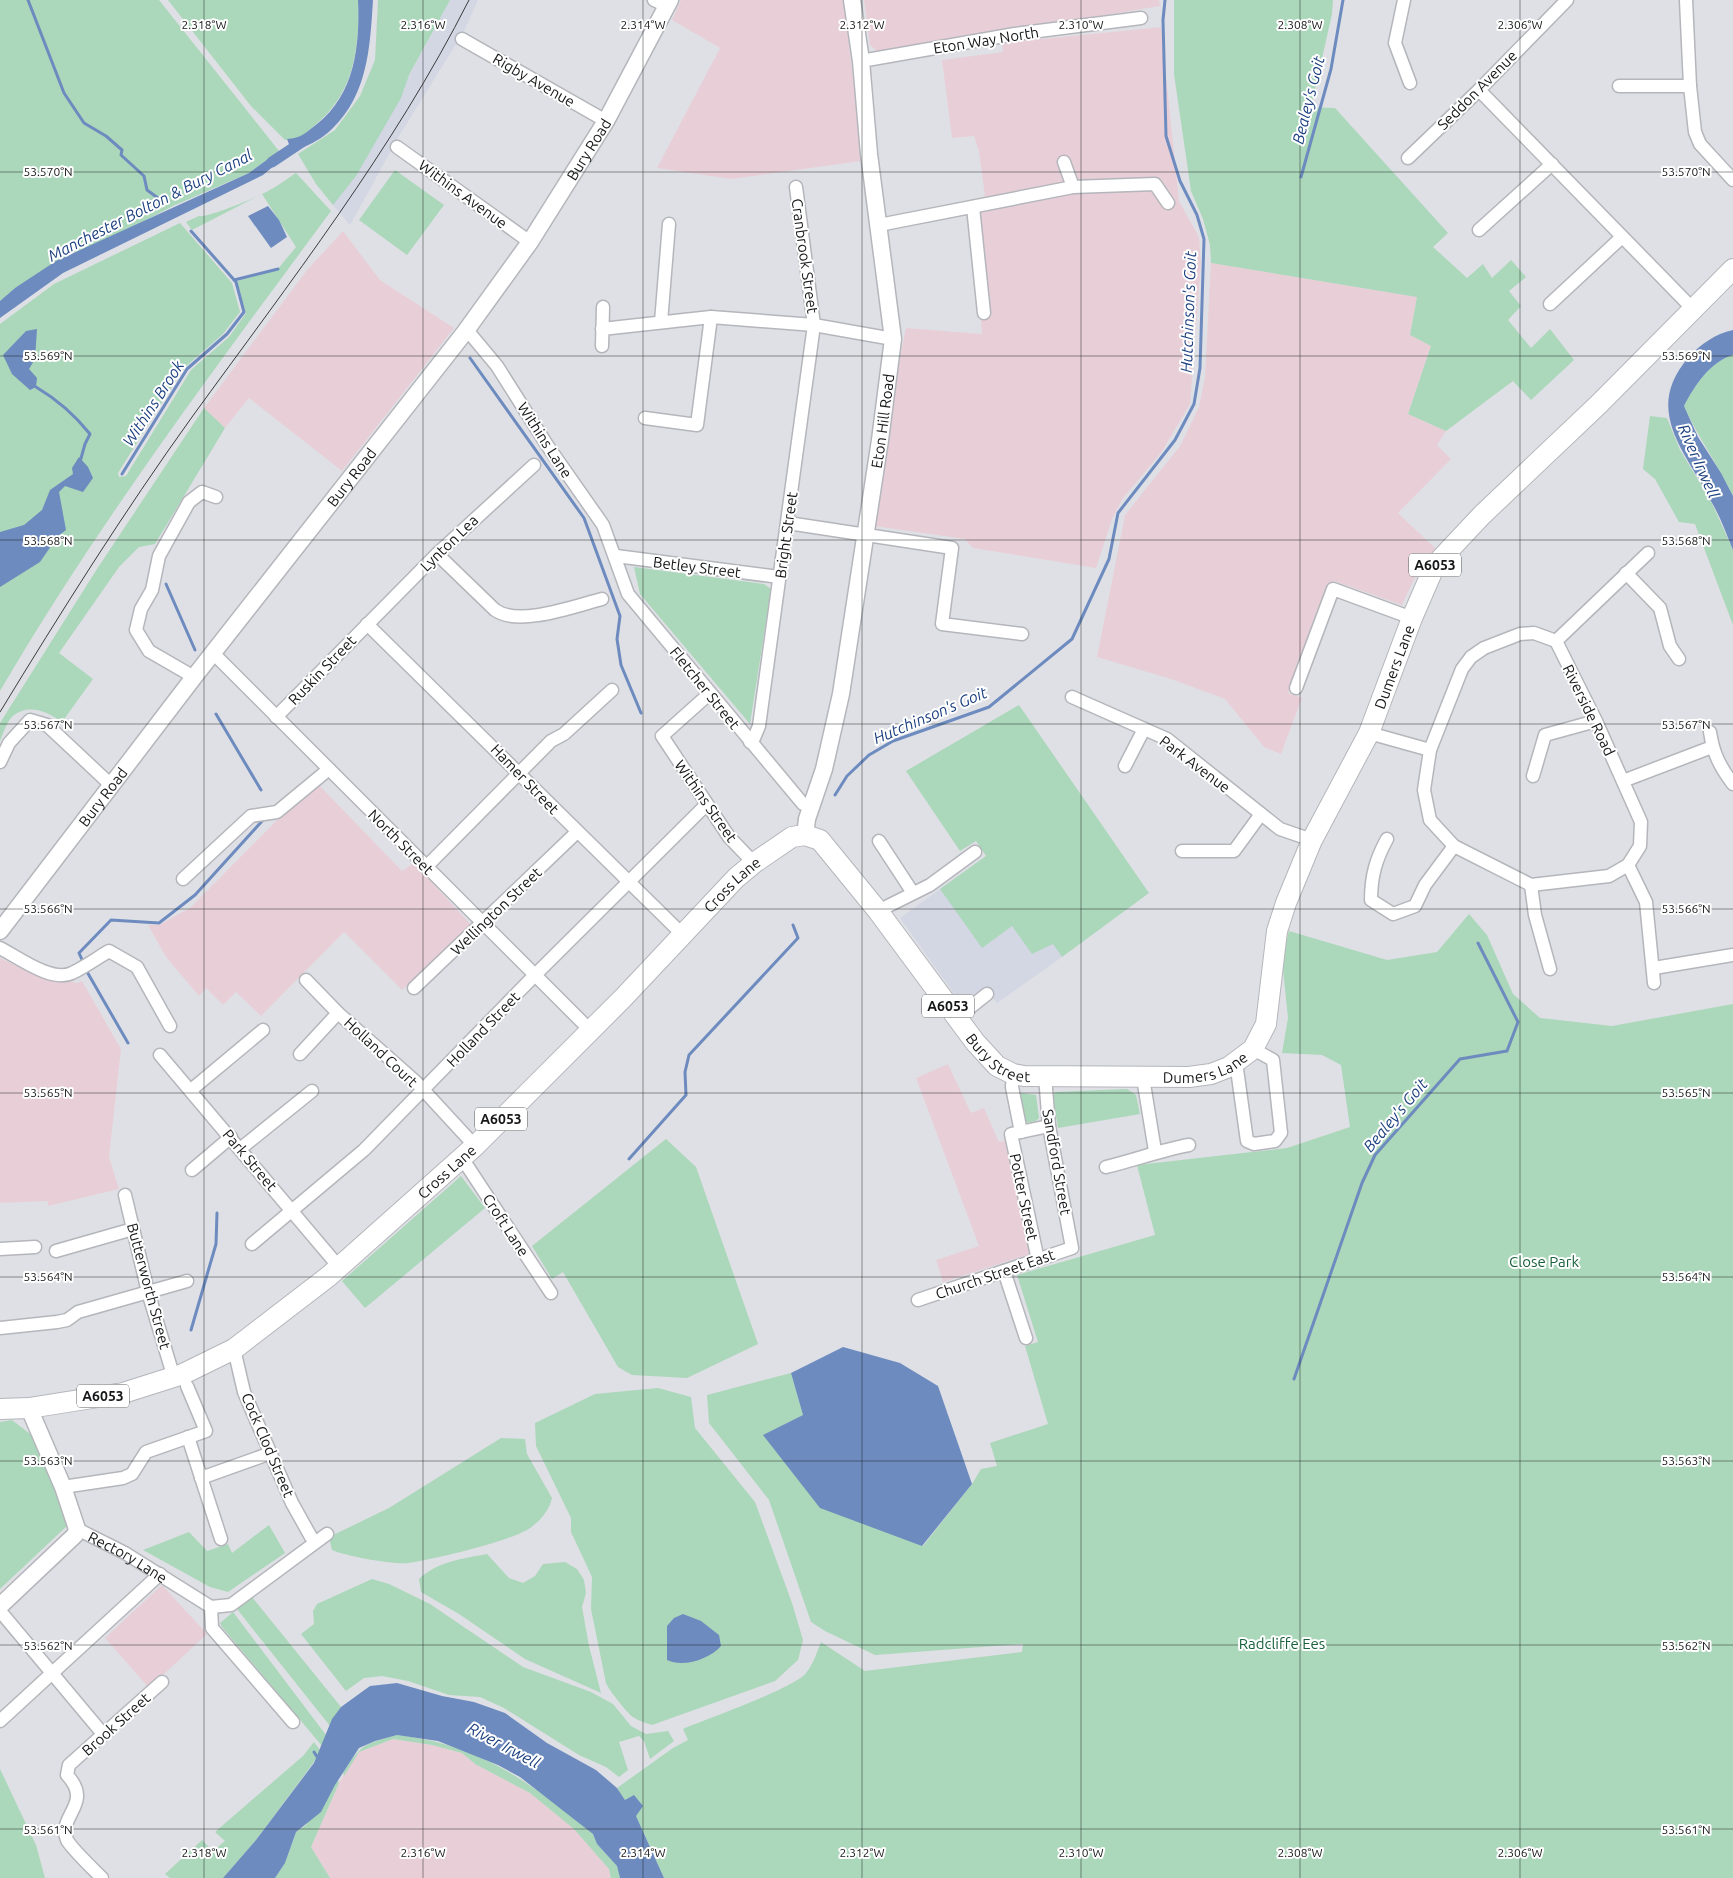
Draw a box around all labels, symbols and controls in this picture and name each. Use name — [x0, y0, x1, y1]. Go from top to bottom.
text: 2.318°W — [182, 18, 227, 31]
text: 2.316°W — [401, 18, 446, 31]
text: 2.314°W — [621, 18, 666, 31]
text: 2.312°W — [840, 18, 885, 31]
text: 2.310°W — [1059, 18, 1104, 31]
text: 2.308°W — [1278, 18, 1323, 31]
text: 2.306°W — [1498, 18, 1543, 31]
street label: Eton Way North — [932, 23, 1040, 57]
street label: Seddon Avenue — [1434, 47, 1520, 133]
street label: Rigby Avenue — [490, 50, 578, 110]
water label: Bealey's Goit — [1288, 53, 1328, 146]
street label: Bury Road — [563, 115, 614, 183]
water label: Manchester Bolton & Bury Canal — [45, 145, 256, 265]
street label: Withins Avenue — [416, 156, 510, 232]
text: 53.570°N — [23, 165, 73, 178]
text: 53.570°N — [1661, 165, 1711, 178]
street label: Cranbrook Street — [789, 197, 822, 315]
water label: Hutchinson's Goit — [1177, 250, 1199, 373]
text: 53.569°N — [23, 349, 73, 362]
text: 53.569°N — [1661, 349, 1711, 362]
water label: Withins Brook — [119, 356, 188, 449]
street label: Eton Hill Road — [867, 373, 897, 469]
street label: Withins Lane — [514, 399, 576, 481]
water label: River Irwell — [1675, 421, 1724, 501]
street label: Bury Road — [323, 444, 379, 509]
street label: Bright Street — [772, 491, 801, 579]
street label: Lynton Lea — [417, 511, 481, 575]
text: 53.568°N — [23, 534, 73, 547]
text: 53.568°N — [1661, 534, 1711, 547]
street label: Betley Street — [652, 553, 742, 581]
road number: A6053 — [1409, 554, 1461, 576]
street label: Dumers Lane — [1370, 622, 1417, 711]
street label: Ruskin Street — [285, 632, 359, 708]
street label: Fletcher Street — [667, 643, 743, 733]
street label: Riverside Road — [1560, 662, 1618, 758]
water label: Hutchinson's Goit — [870, 683, 990, 747]
text: 53.567°N — [23, 718, 73, 731]
text: 53.567°N — [1661, 718, 1711, 731]
street label: Park Avenue — [1156, 732, 1234, 796]
street label: Hamer Street — [487, 741, 563, 817]
street label: Withins Street — [671, 757, 741, 845]
street label: Bury Road — [75, 764, 130, 829]
street label: North Street — [365, 806, 437, 878]
street label: Cross Lane — [700, 853, 763, 916]
street label: Wellington Street — [447, 863, 545, 959]
text: 53.566°N — [23, 902, 73, 915]
text: 53.566°N — [1661, 902, 1711, 915]
street label: Holland Street — [443, 988, 523, 1070]
road number: A6053 — [922, 994, 974, 1018]
street label: Holland Court — [341, 1014, 421, 1090]
street label: Bury Street — [963, 1030, 1030, 1085]
street label: Dumers Lane — [1163, 1048, 1251, 1086]
water label: Bealey's Goit — [1359, 1074, 1431, 1155]
text: 53.565°N — [23, 1086, 73, 1099]
text: 53.565°N — [1661, 1086, 1711, 1099]
road number: A6053 — [475, 1108, 527, 1130]
street label: Sandford Street — [1039, 1108, 1075, 1216]
street label: Park Street — [219, 1126, 281, 1194]
street label: Cross Lane — [414, 1141, 479, 1202]
street label: Potter Street — [1006, 1152, 1042, 1242]
street label: Croft Lane — [480, 1191, 532, 1259]
street label: Butterworth Street — [124, 1221, 174, 1351]
street label: Church Street East — [933, 1246, 1057, 1302]
park label: Close Park — [1509, 1253, 1579, 1270]
text: 53.564°N — [23, 1270, 73, 1283]
text: 53.564°N — [1661, 1270, 1711, 1283]
road number: A6053 — [77, 1384, 129, 1408]
street label: Cock Clod Street — [238, 1390, 298, 1500]
text: 53.563°N — [23, 1454, 73, 1467]
text: 53.563°N — [1661, 1454, 1711, 1467]
street label: Rectory Lane — [86, 1528, 171, 1586]
park label: Radcliffe Ees — [1239, 1635, 1325, 1652]
text: 53.562°N — [23, 1639, 73, 1652]
text: 53.562°N — [1661, 1639, 1711, 1652]
street label: Brook Street — [78, 1689, 154, 1759]
water label: River Irwell — [465, 1718, 544, 1772]
text: 53.561°N — [23, 1823, 73, 1836]
text: 53.561°N — [1661, 1823, 1711, 1836]
text: 2.318°W — [182, 1846, 227, 1859]
text: 2.316°W — [401, 1846, 446, 1859]
text: 2.314°W — [621, 1846, 666, 1859]
text: 2.312°W — [840, 1846, 885, 1859]
text: 2.310°W — [1059, 1846, 1104, 1859]
text: 2.308°W — [1278, 1846, 1323, 1859]
text: 2.306°W — [1498, 1846, 1543, 1859]

